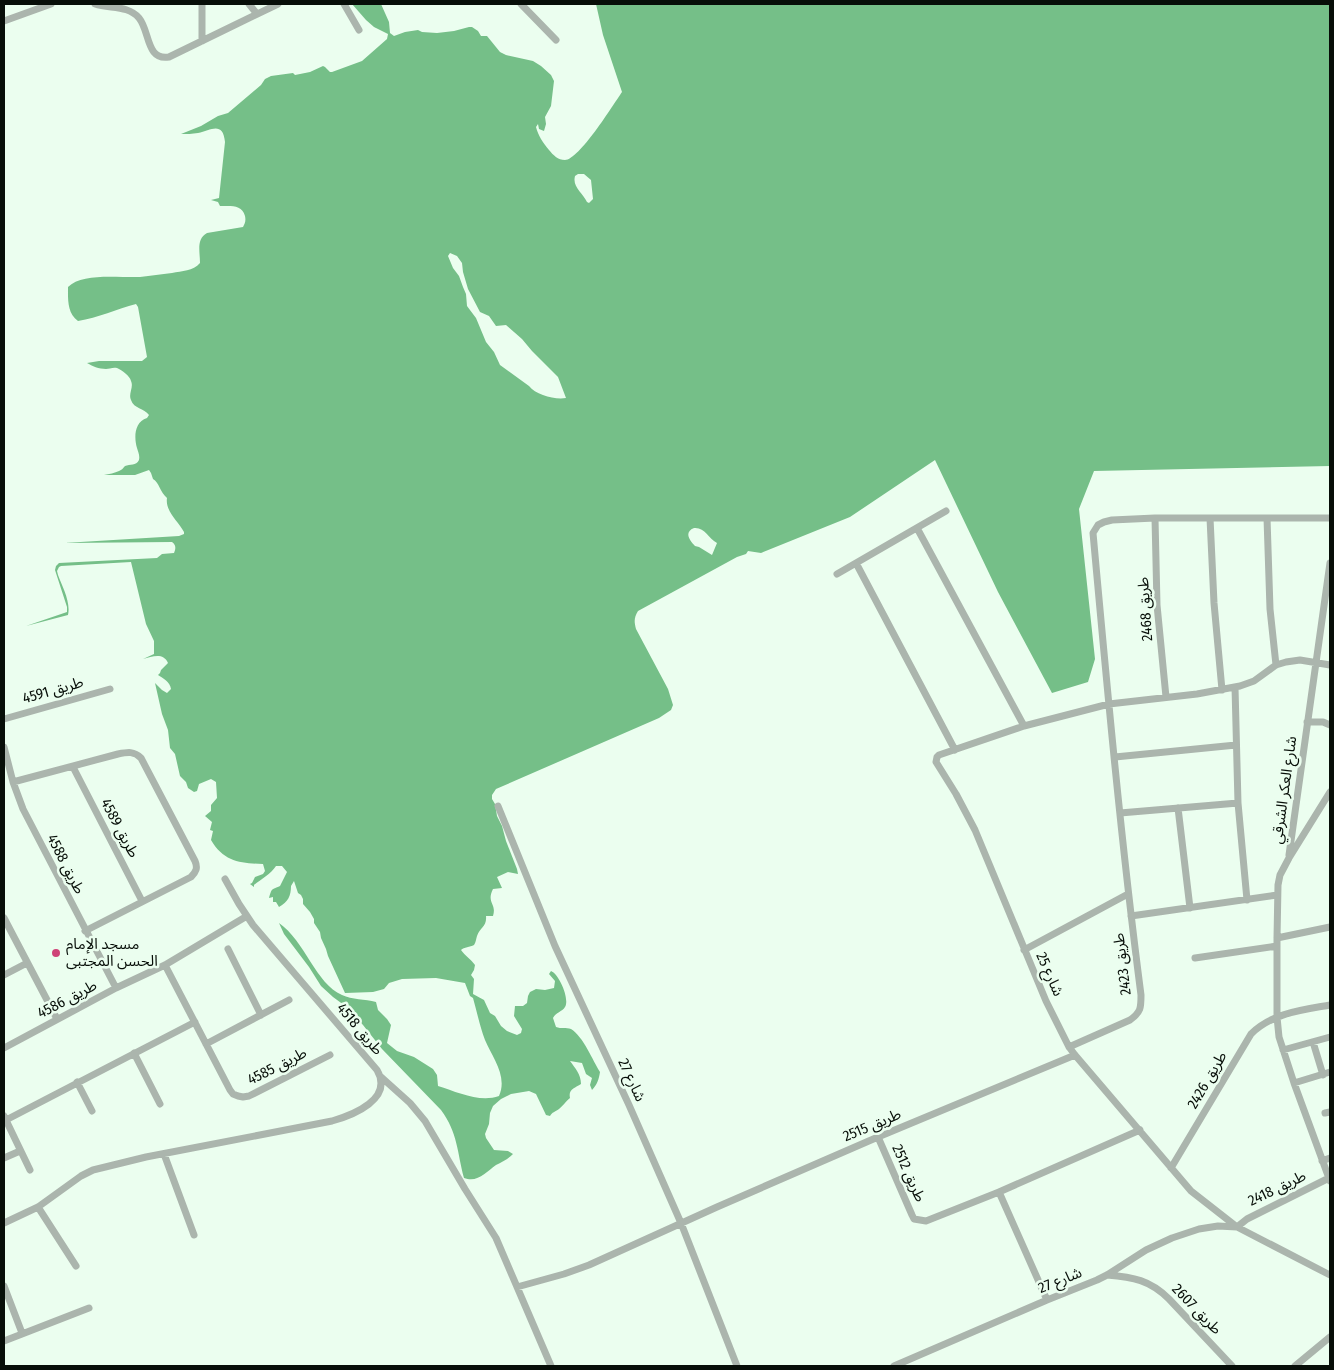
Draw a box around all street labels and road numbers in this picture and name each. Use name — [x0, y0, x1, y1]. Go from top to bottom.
street label: طريق 2468 — [1134, 576, 1157, 642]
street label: طريق 4591 — [21, 673, 86, 708]
street label: شارع العكر الشرقي — [1268, 735, 1303, 845]
street label: طريق 4589 — [96, 795, 143, 861]
street label: طريق 4588 — [42, 831, 89, 897]
street label: طريق 2423 — [1109, 932, 1136, 996]
street label: شارع 25 — [1030, 949, 1068, 1000]
street label: طريق 4586 — [34, 976, 100, 1023]
street label: طريق 4518 — [332, 999, 387, 1059]
street label: طريق 4585 — [244, 1043, 310, 1089]
street label: طريق 2426 — [1183, 1048, 1231, 1112]
street label: شارع 27 — [612, 1056, 650, 1106]
street label: طريق 2515 — [840, 1105, 904, 1146]
street label: طريق 2512 — [887, 1141, 930, 1205]
street label: طريق 2418 — [1245, 1166, 1309, 1211]
street label: شارع 27 — [1036, 1263, 1086, 1300]
street label: طريق 2607 — [1168, 1280, 1226, 1339]

